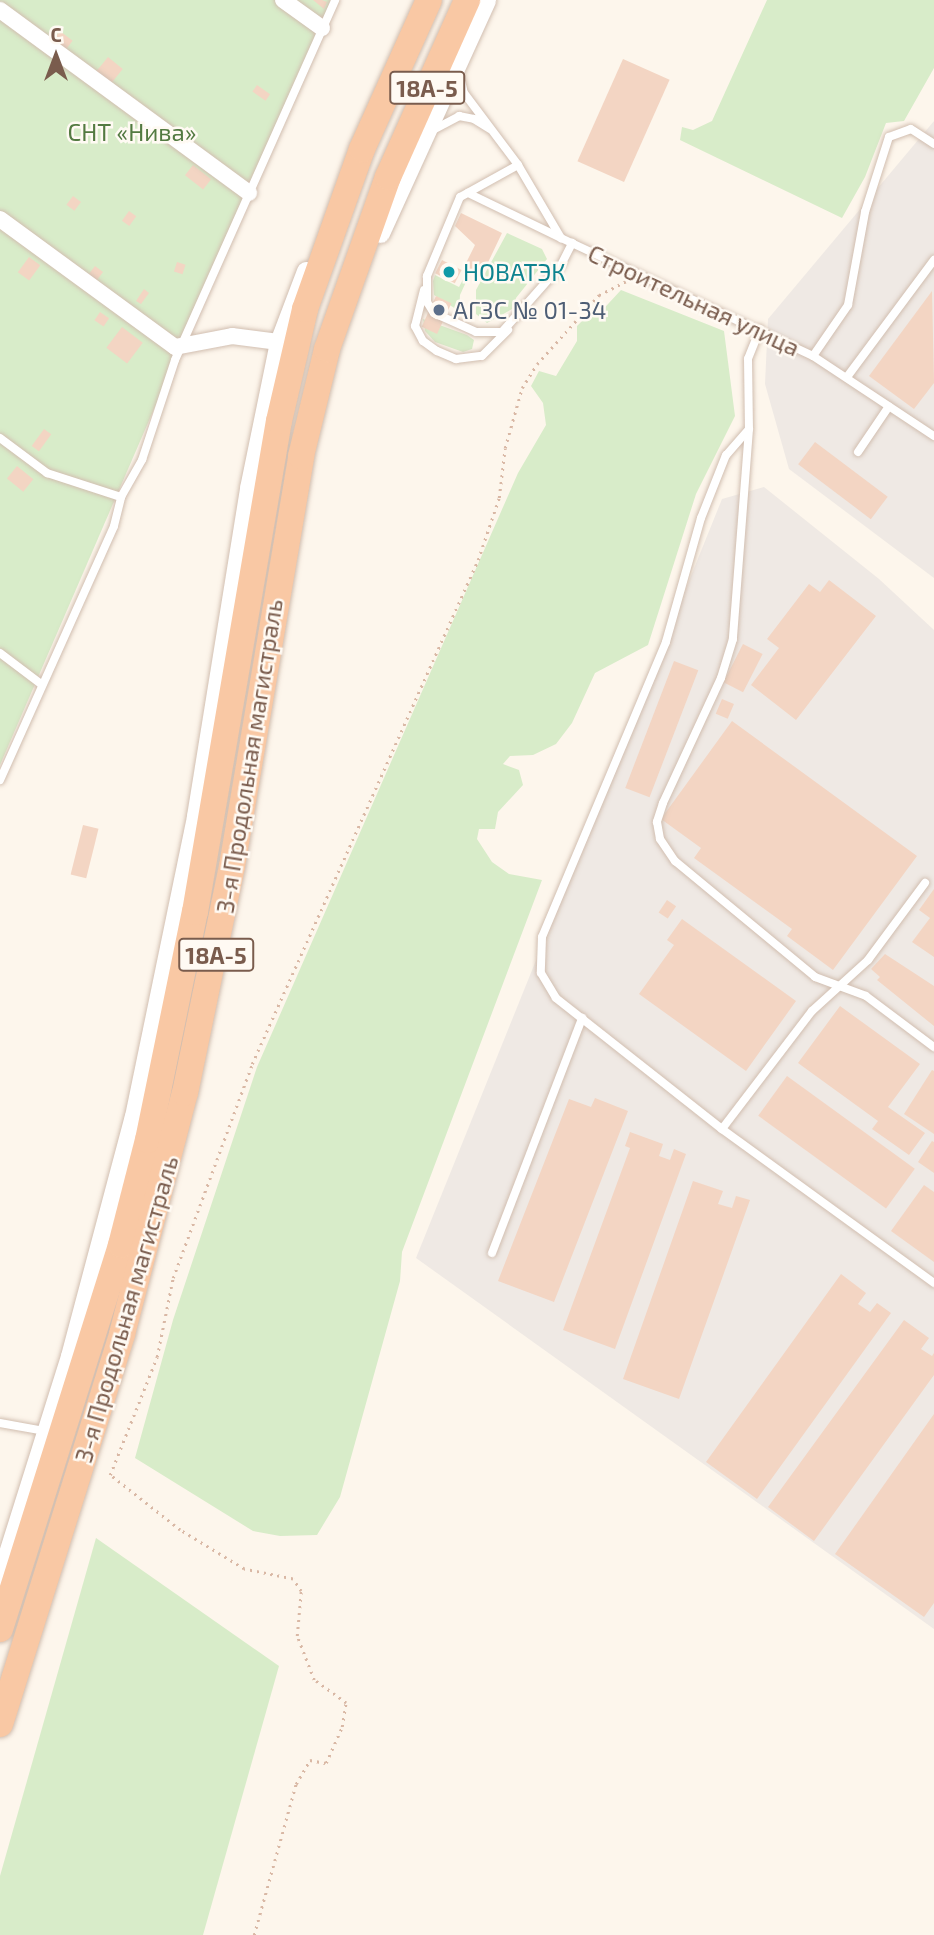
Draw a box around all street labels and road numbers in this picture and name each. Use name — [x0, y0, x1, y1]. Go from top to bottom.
road number: 18А-5 — [388, 68, 466, 108]
street label: Строительная улица — [584, 238, 804, 362]
street label: 3-я Продольная магистраль — [210, 597, 288, 915]
road number: 18А-5 — [178, 936, 255, 974]
street label: 3-я Продольная магистраль — [68, 1152, 184, 1466]

